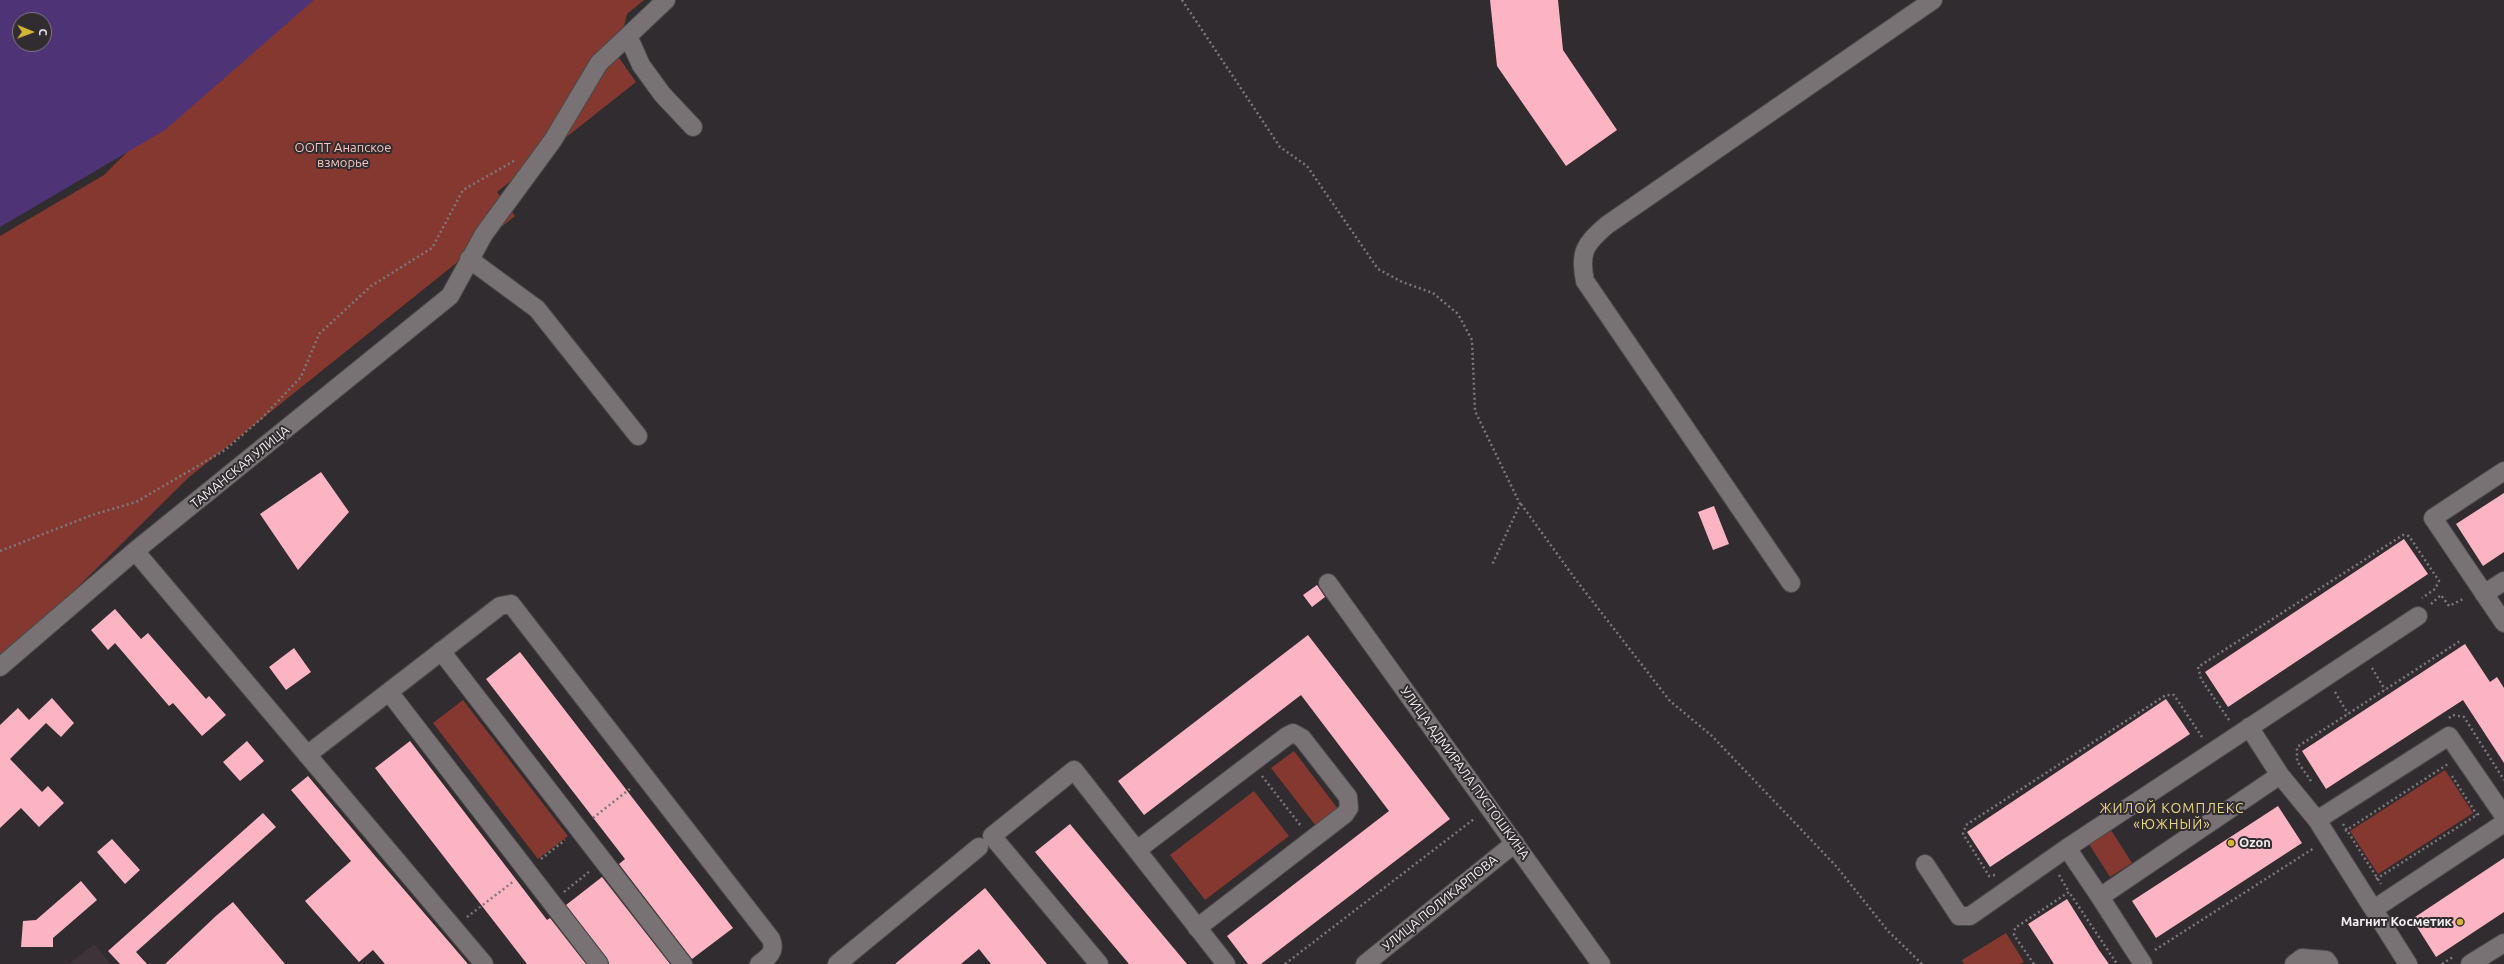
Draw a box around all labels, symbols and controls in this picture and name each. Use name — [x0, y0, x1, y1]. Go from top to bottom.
north arrow — [12, 12, 52, 52]
text: С — [37, 29, 49, 36]
park label: ООПТ Анапское взморье — [295, 140, 391, 171]
street label: ТАМАНСКАЯ УЛИЦА — [187, 422, 293, 512]
street label: УЛИЦА АДМИРАЛА ПУСТОШКИНА — [1397, 684, 1533, 862]
district label: ЖИЛОЙ КОМПЛЕКС «ЮЖНЫЙ» — [2099, 800, 2245, 832]
place label: Ozon — [2239, 835, 2271, 851]
marker: Ozon — [2226, 838, 2236, 848]
street label: УЛИЦА ПОЛИКАРПОВА — [1379, 852, 1501, 954]
place label: Магнит Косметик — [2341, 914, 2452, 930]
marker: Магнит Косметик — [2455, 917, 2465, 927]

